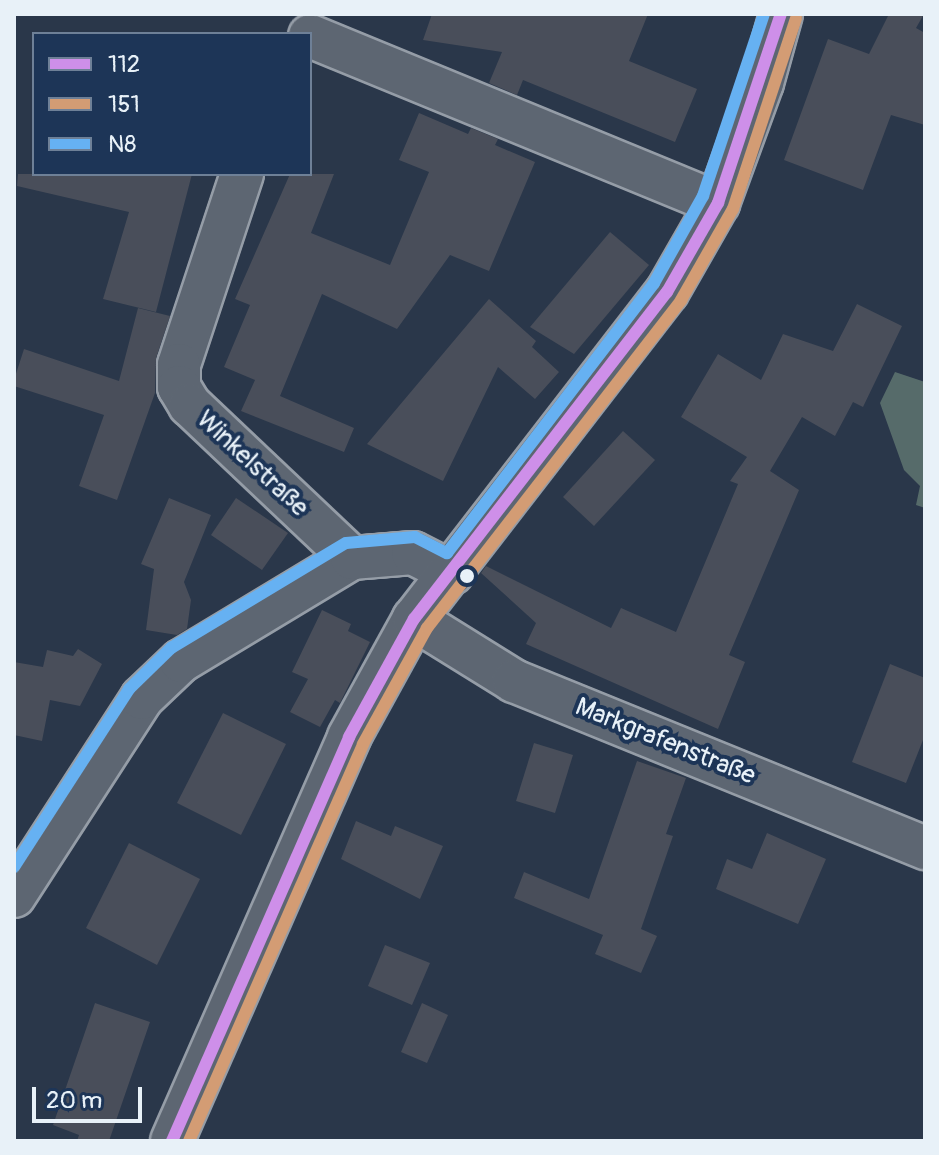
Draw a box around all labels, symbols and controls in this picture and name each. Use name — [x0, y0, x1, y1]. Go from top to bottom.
legend — [32, 32, 312, 176]
text: 112 — [108, 50, 140, 79]
text: 151 — [108, 90, 140, 119]
text: N8 — [108, 130, 136, 159]
street label: Winkelstraße — [190, 404, 314, 524]
unlabelled marker — [459, 568, 475, 584]
street label: Markgrafenstraße — [570, 692, 760, 792]
scale bar — [36, 1071, 146, 1121]
text: 20 m — [46, 1086, 102, 1115]

